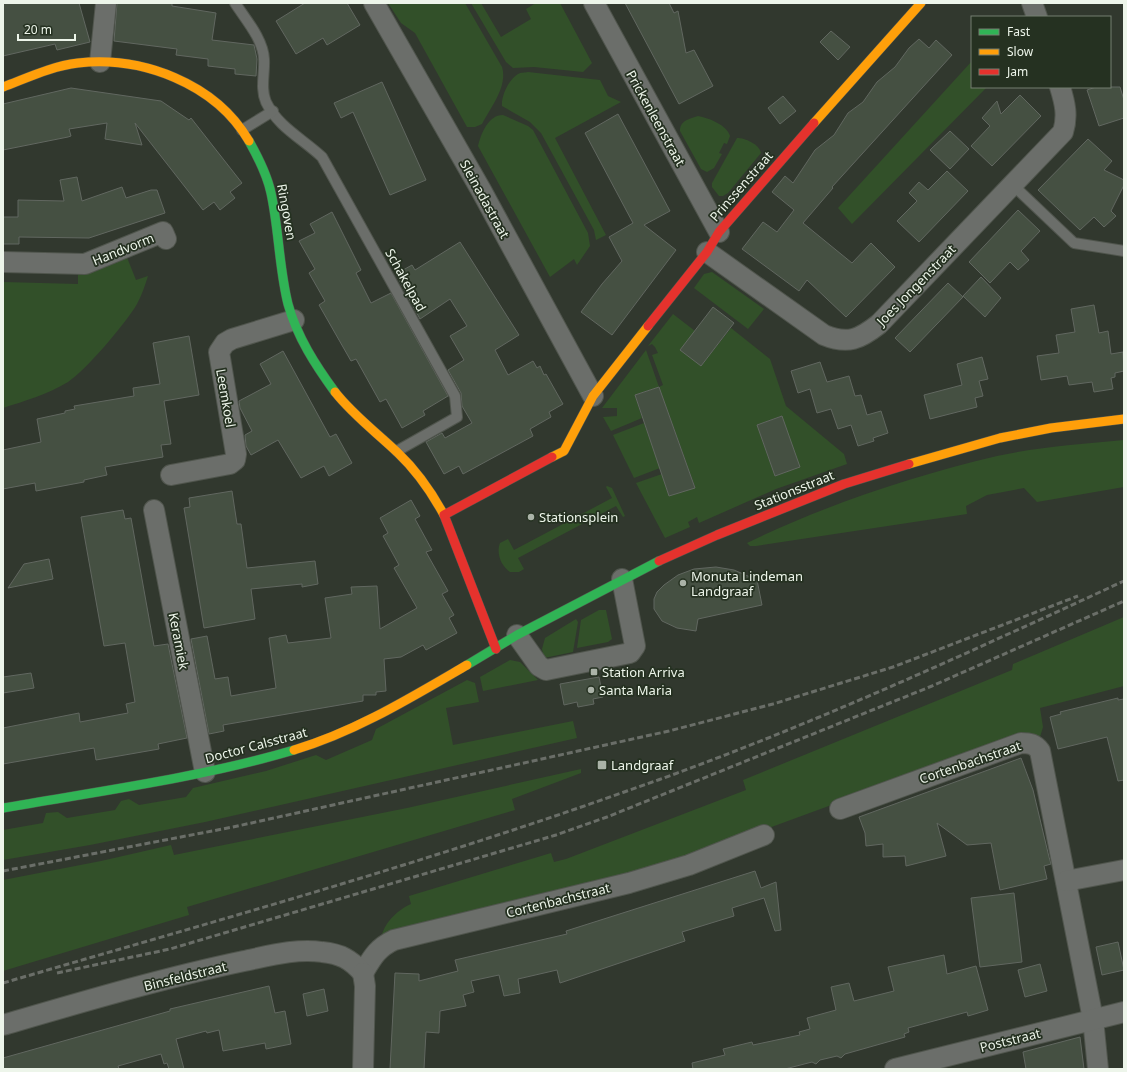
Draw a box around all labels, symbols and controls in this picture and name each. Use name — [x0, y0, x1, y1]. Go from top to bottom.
scale bar — [18, 16, 75, 42]
legend — [971, 16, 1111, 88]
text: 20 m — [24, 21, 52, 38]
text: Fast — [1007, 23, 1031, 40]
text: Slow — [1007, 43, 1034, 60]
text: Jam — [1006, 63, 1028, 80]
street label: Prickenleenstraat — [622, 67, 690, 169]
street label: Prinssenstraat — [705, 147, 777, 225]
street label: Sleinadastraat — [456, 157, 514, 242]
street label: Ringoven — [273, 182, 301, 242]
street label: Handvorm — [90, 228, 156, 270]
street label: Joes Jongenstraat — [871, 240, 960, 331]
street label: Schakelpad — [381, 245, 431, 315]
street label: Leemkoel — [212, 367, 240, 429]
street label: Stationsstraat — [751, 466, 837, 514]
place label: Stationsplein — [539, 508, 618, 526]
marker: Stationsplein — [526, 512, 536, 522]
place label: Monuta Lindeman Landgraaf — [691, 567, 803, 600]
marker: Monuta Lindeman Landgraaf — [678, 578, 688, 588]
street label: Keramiek — [165, 611, 193, 671]
place label: Station Arriva — [602, 663, 685, 681]
marker: Station Arriva — [589, 667, 599, 677]
place label: Santa Maria — [599, 681, 672, 699]
marker: Santa Maria — [586, 685, 596, 695]
street label: Doctor Calsstraat — [203, 723, 309, 767]
street label: Cortenbachstraat — [917, 736, 1024, 788]
place label: Landgraaf — [611, 756, 675, 774]
marker: Landgraaf — [596, 759, 608, 771]
street label: Cortenbachstraat — [504, 878, 612, 922]
street label: Binsfeldstraat — [142, 957, 228, 995]
street label: Poststraat — [978, 1024, 1043, 1056]

